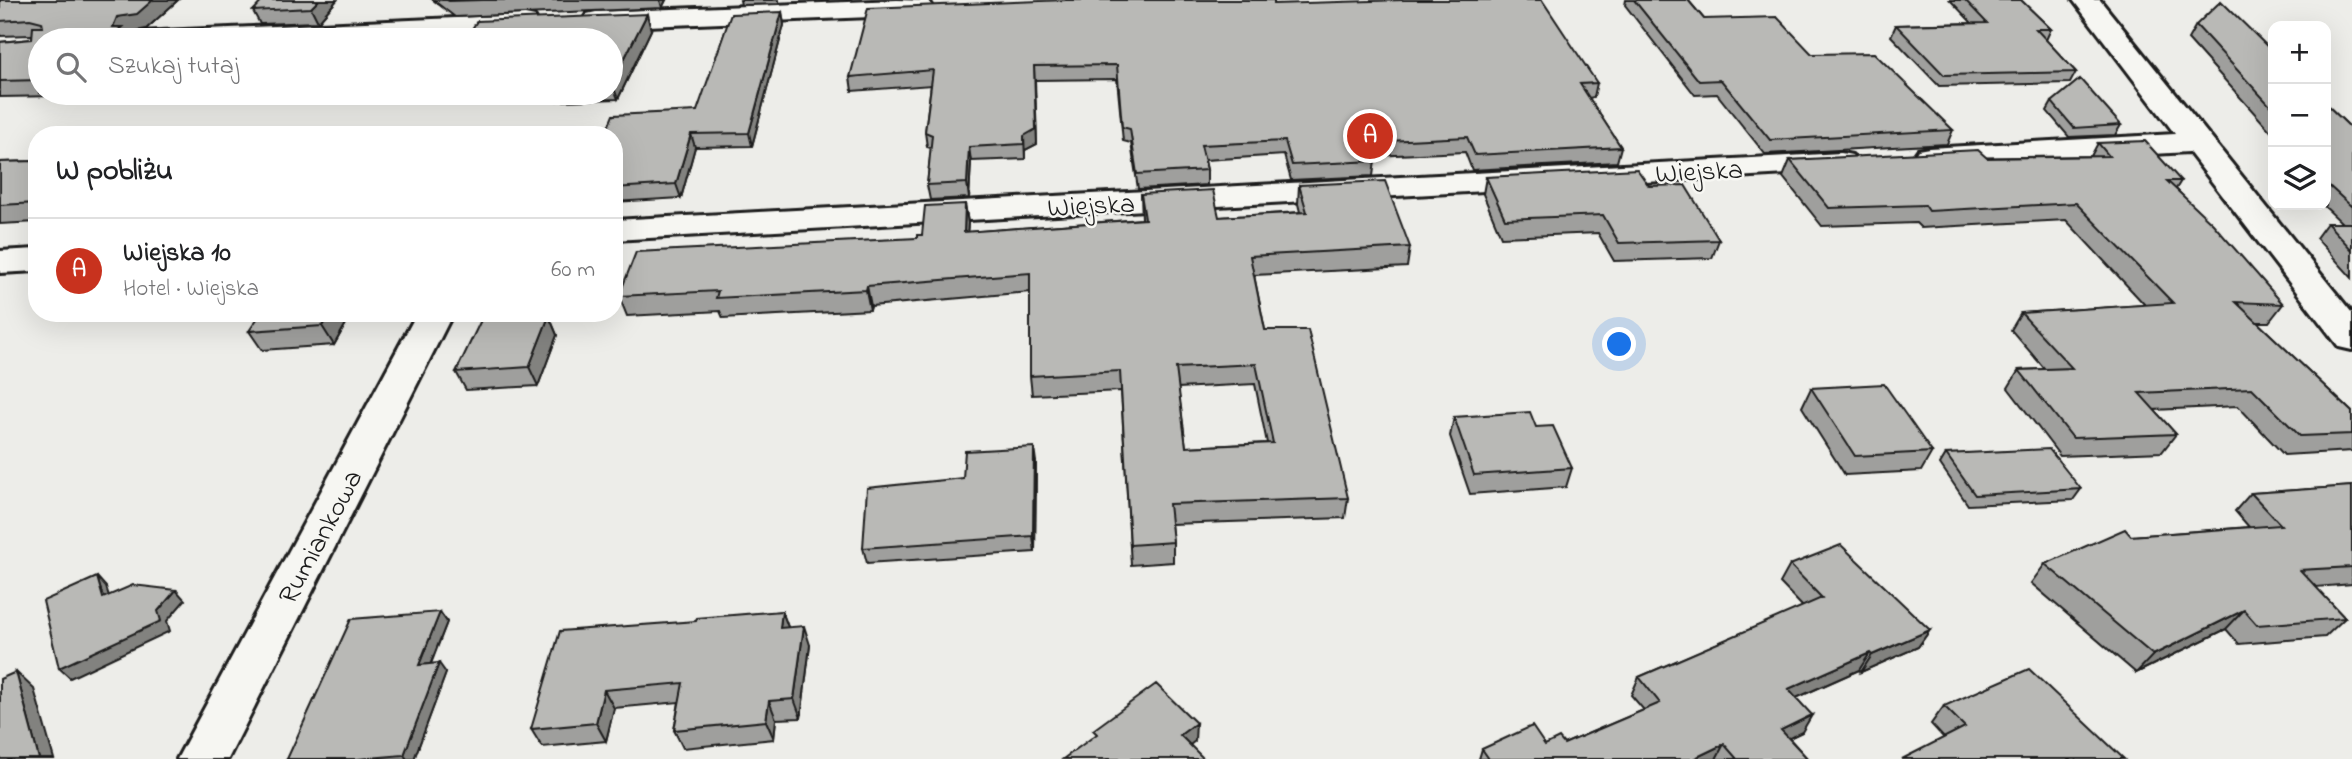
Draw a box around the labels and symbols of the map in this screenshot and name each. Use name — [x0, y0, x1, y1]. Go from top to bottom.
pin: A — [1347, 110, 1393, 162]
street label: Wiejska — [1654, 151, 1744, 196]
street label: Wiejska — [1046, 185, 1136, 230]
your location — [1602, 327, 1636, 361]
street label: Rumiankowa — [269, 463, 375, 612]

